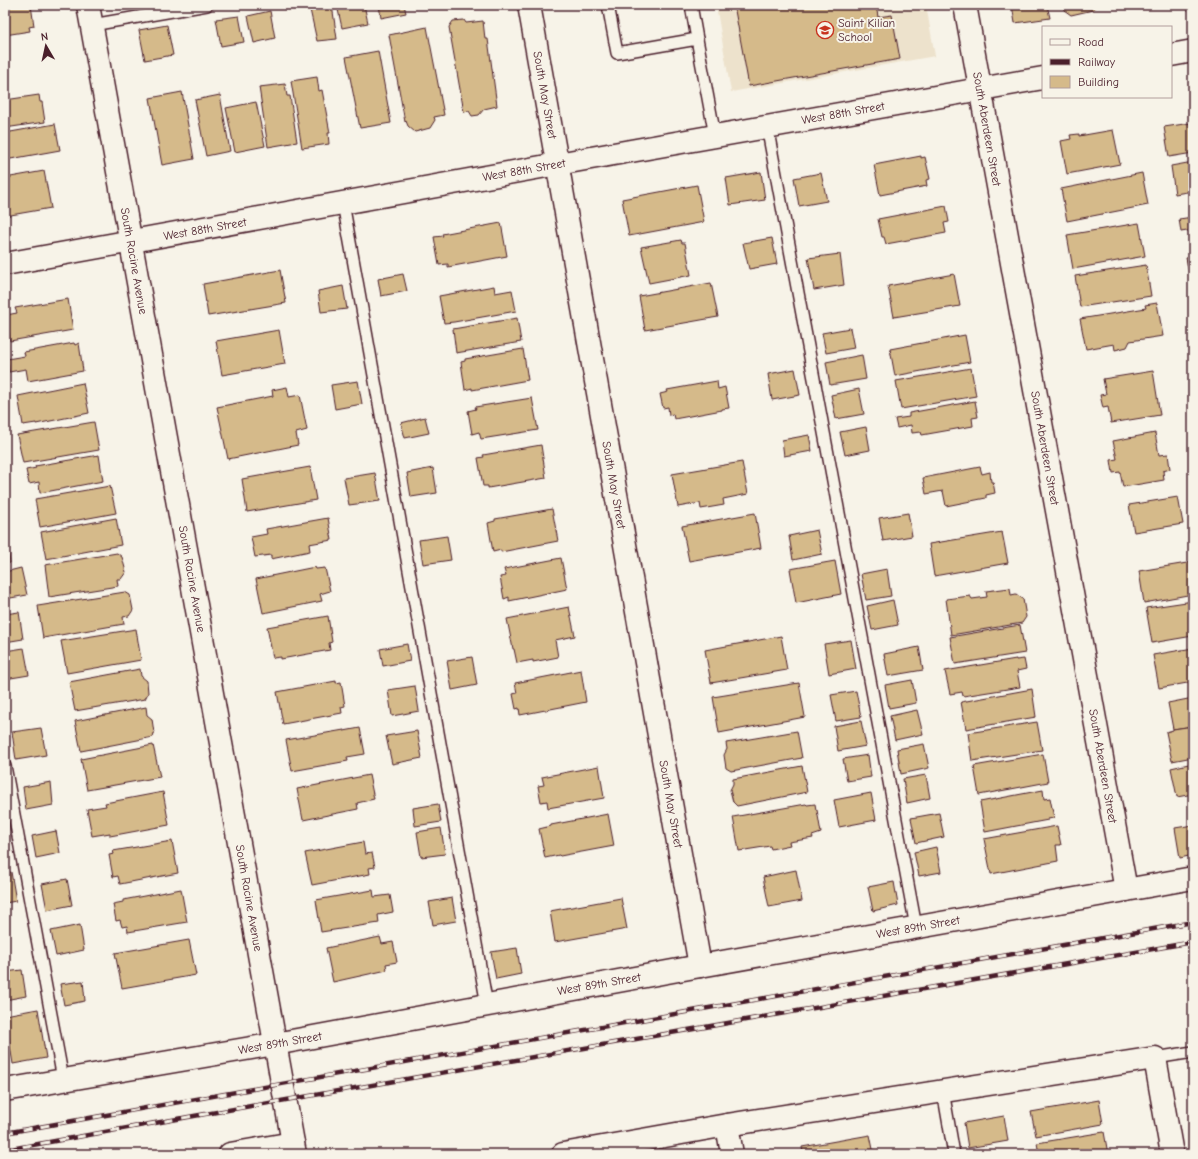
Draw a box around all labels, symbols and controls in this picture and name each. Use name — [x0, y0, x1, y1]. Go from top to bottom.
place label: Saint Kilian School — [838, 16, 895, 44]
school or university icon: Saint Kilian School — [815, 20, 835, 40]
north arrow — [26, 26, 66, 66]
legend — [1042, 26, 1172, 98]
text: N — [40, 30, 49, 44]
text: Road — [1078, 35, 1104, 49]
street label: South May Street — [530, 50, 560, 140]
text: Railway — [1078, 55, 1116, 69]
street label: South Aberdeen Street — [970, 71, 1004, 188]
text: Building — [1078, 75, 1119, 89]
street label: West 88th Street — [800, 99, 886, 127]
street label: West 88th Street — [481, 156, 567, 184]
street label: South Racine Avenue — [118, 207, 150, 315]
street label: West 88th Street — [162, 215, 248, 243]
street label: South Aberdeen Street — [1028, 390, 1062, 507]
street label: South May Street — [599, 440, 629, 530]
street label: South Racine Avenue — [176, 525, 208, 633]
street label: South Aberdeen Street — [1086, 708, 1120, 825]
street label: South May Street — [656, 759, 686, 849]
street label: South Racine Avenue — [233, 844, 265, 952]
street label: West 89th Street — [875, 913, 961, 941]
street label: West 89th Street — [556, 970, 642, 998]
street label: West 89th Street — [237, 1029, 323, 1057]

